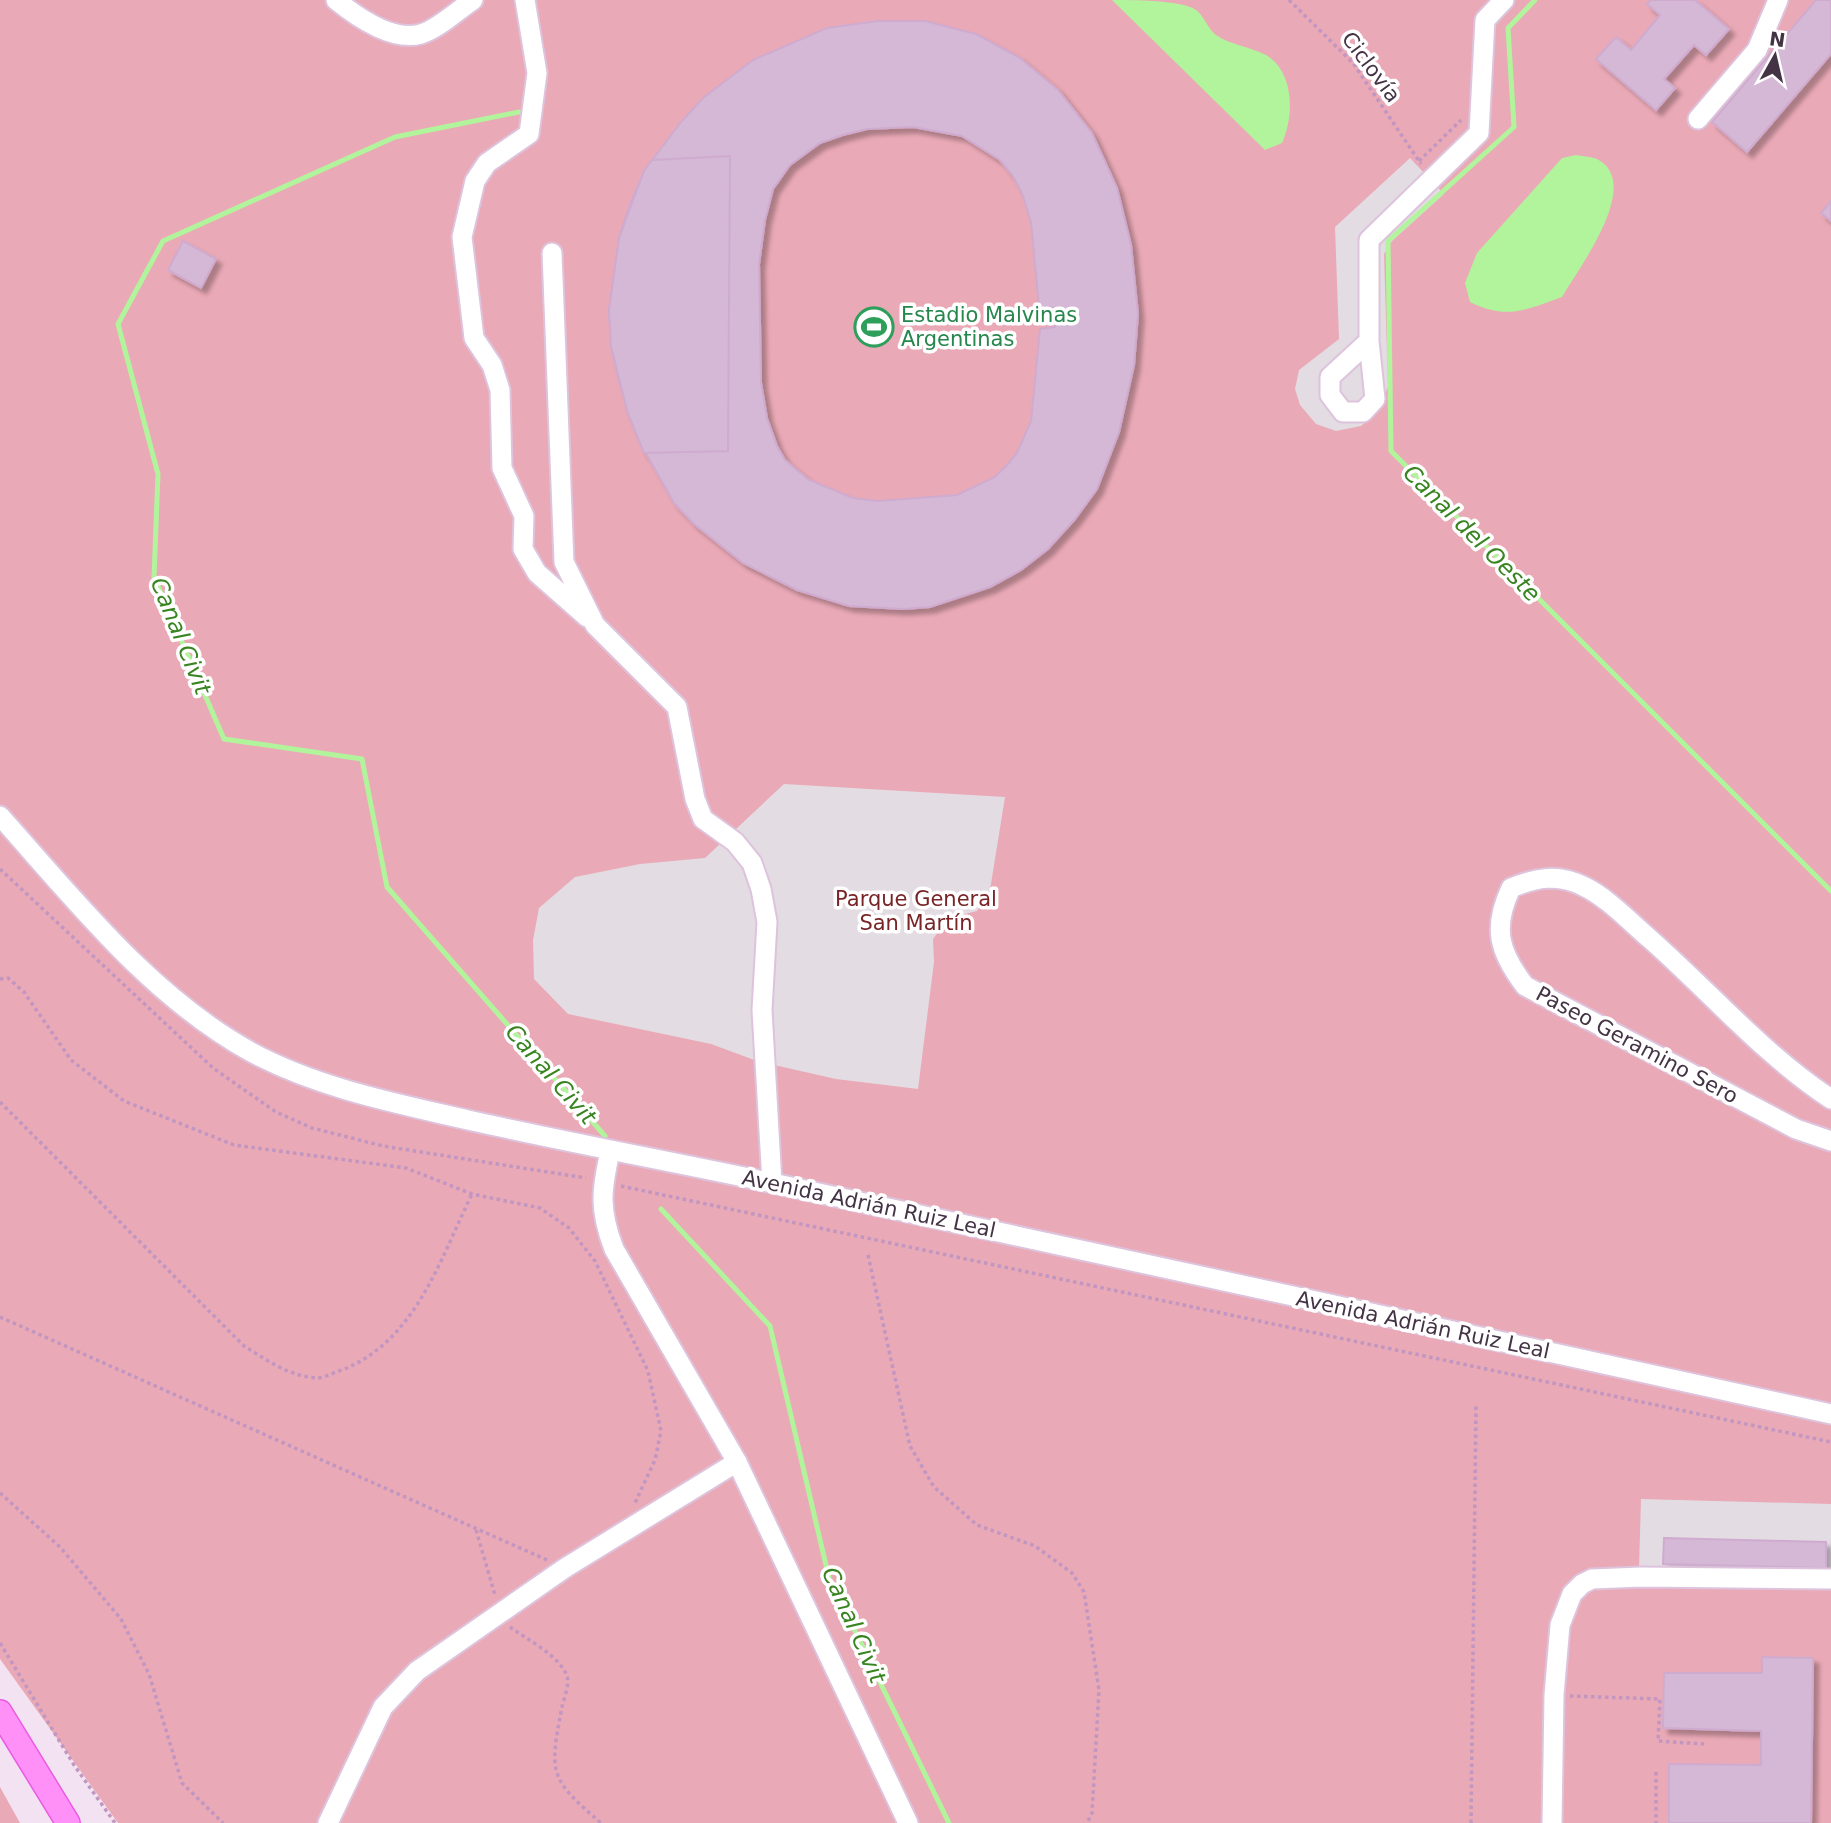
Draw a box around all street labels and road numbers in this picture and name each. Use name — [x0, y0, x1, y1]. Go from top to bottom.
street label: Ciclovía — [1337, 27, 1405, 107]
street label: Paseo Geramino Sero — [1532, 982, 1742, 1108]
street label: Avenida Adrián Ruiz Leal — [740, 1165, 998, 1243]
street label: Avenida Adrián Ruiz Leal — [1294, 1286, 1552, 1364]

